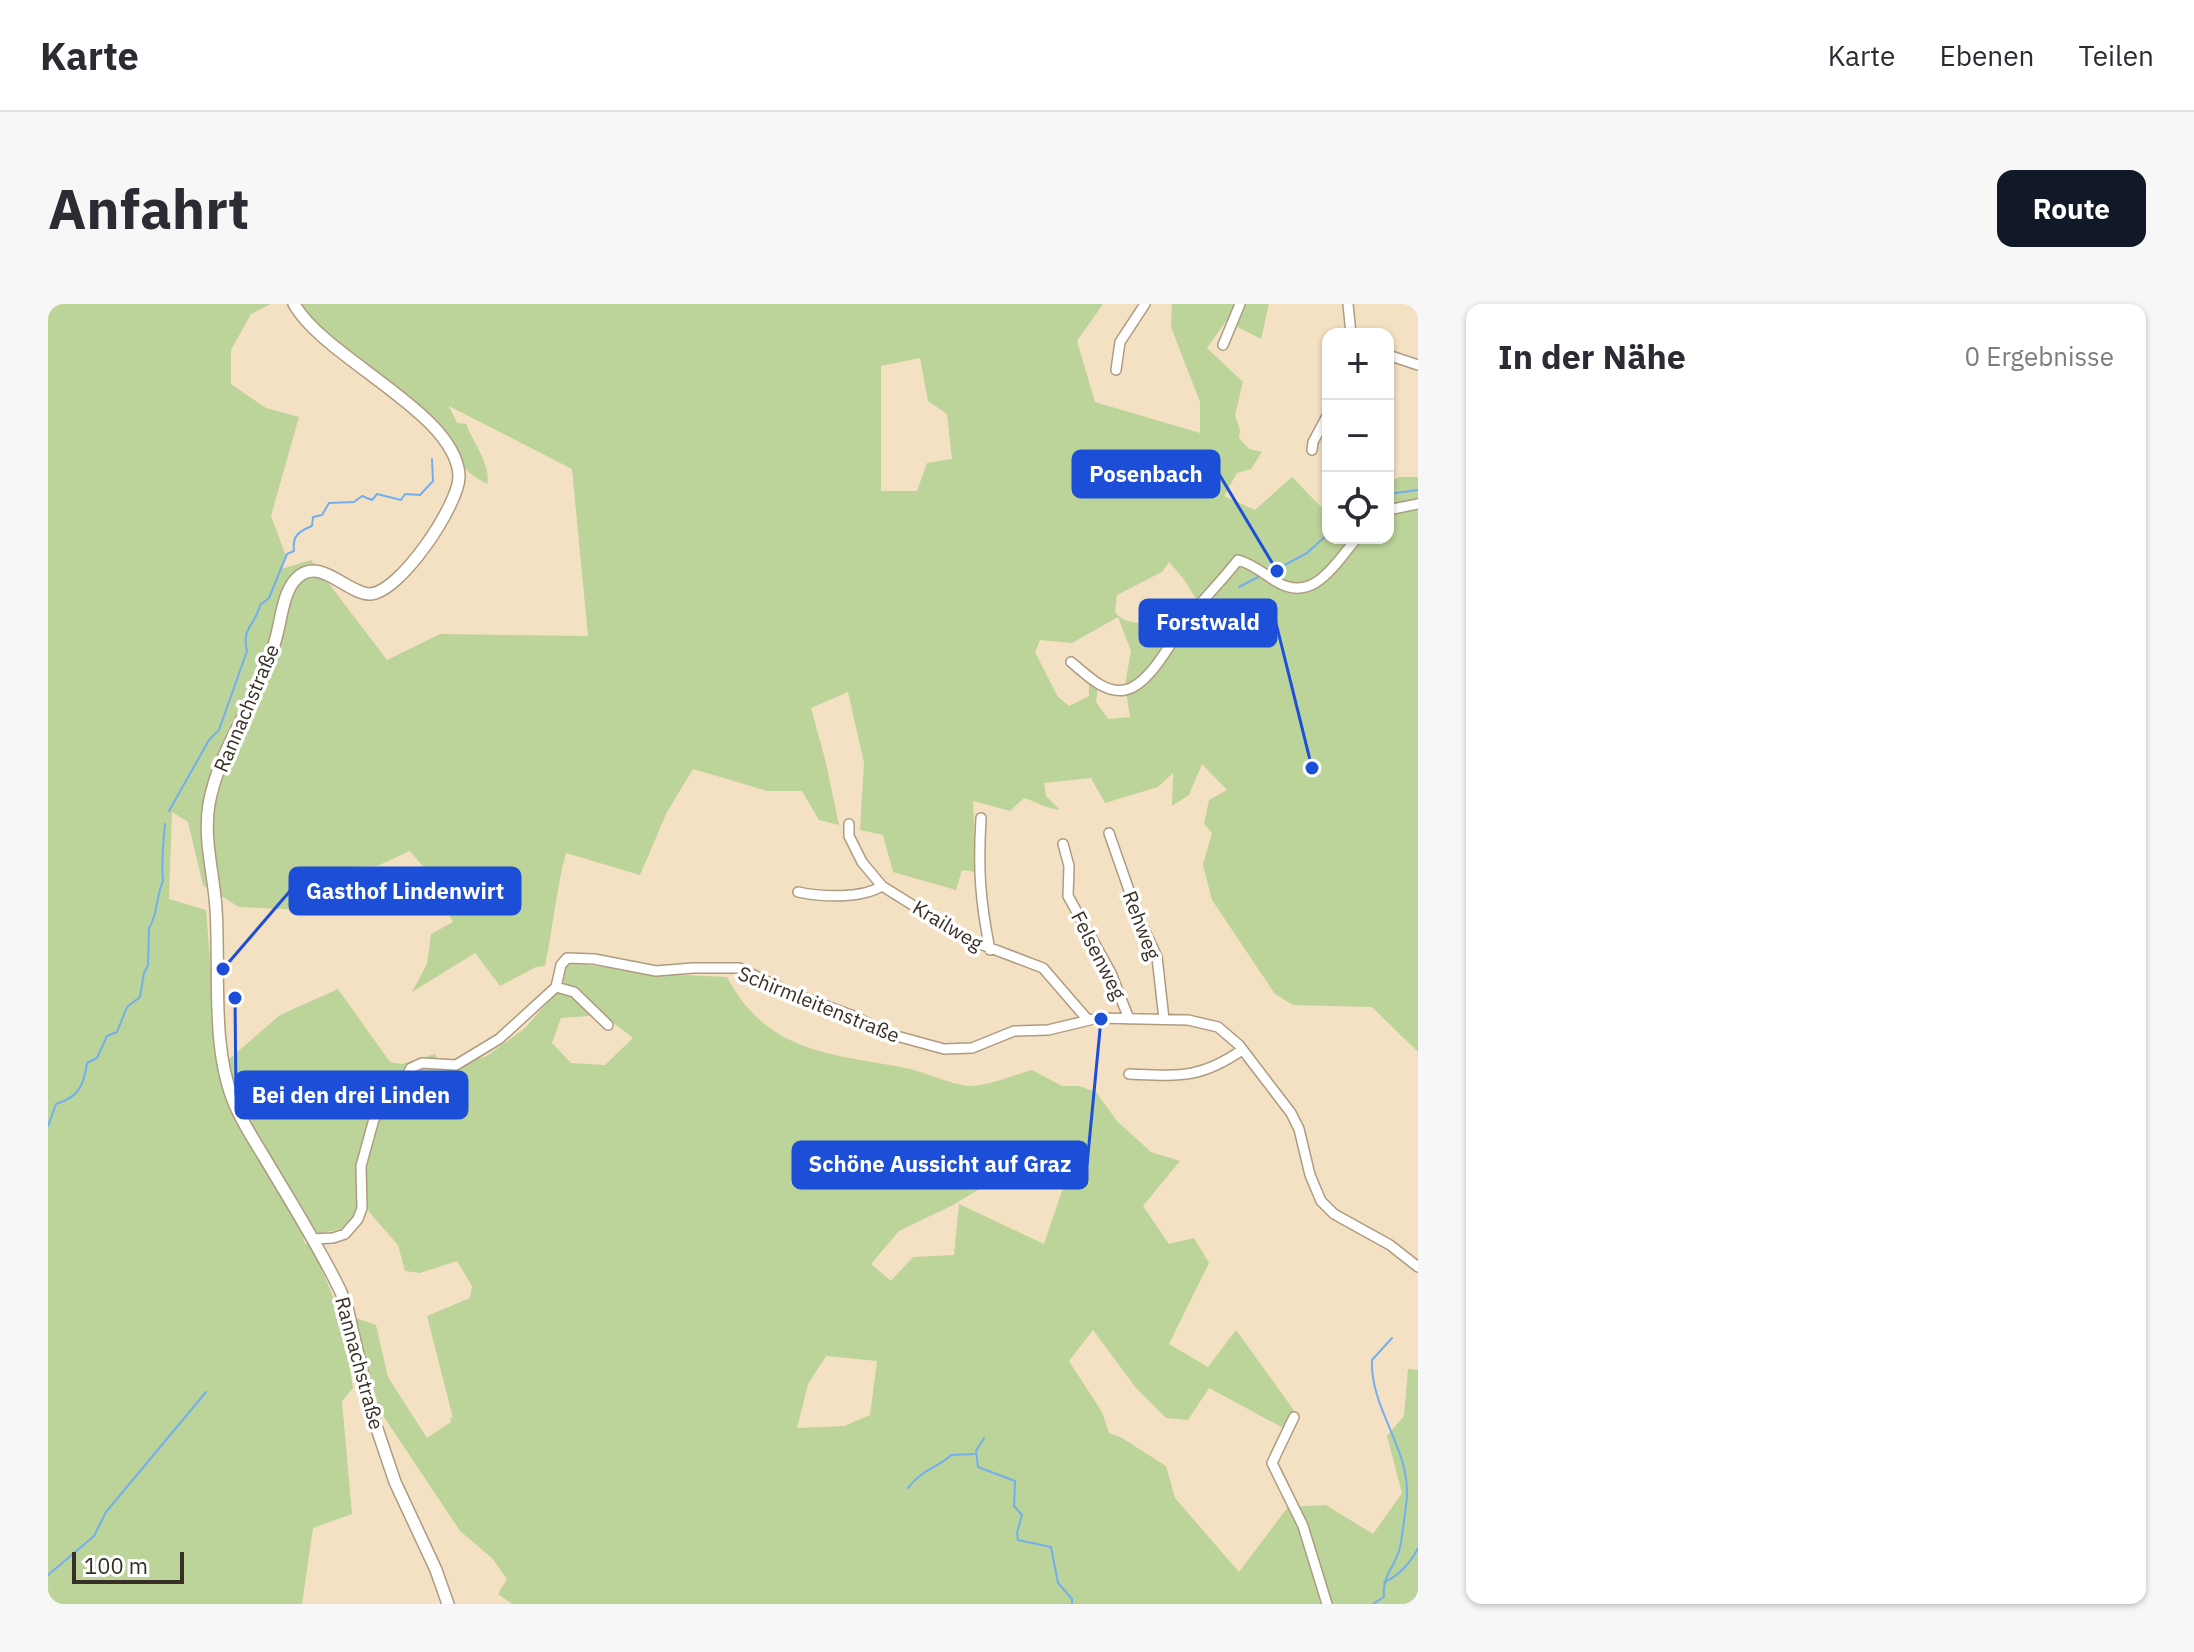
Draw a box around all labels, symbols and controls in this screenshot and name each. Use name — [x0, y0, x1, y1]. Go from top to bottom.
text: Karte — [40, 31, 139, 80]
text: Karte — [1828, 37, 1895, 74]
text: Ebenen — [1939, 37, 2035, 74]
text: Teilen — [2079, 37, 2154, 74]
button: Route — [1997, 170, 2146, 247]
text: Anfahrt — [48, 172, 250, 244]
map controls — [1322, 328, 1394, 544]
button: + — [1322, 328, 1394, 400]
text: In der Nähe — [1498, 334, 1686, 378]
text: 0 Ergebnisse — [1965, 339, 2114, 373]
button: − — [1322, 400, 1394, 472]
callout: Posenbach — [1073, 451, 1219, 497]
text: Posenbach — [1089, 459, 1203, 488]
button: locate — [1322, 472, 1394, 544]
callout: Forstwald — [1140, 600, 1276, 646]
text: Forstwald — [1156, 607, 1260, 636]
street label: Rannachstraße — [207, 640, 285, 776]
callout: Gasthof Lindenwirt — [290, 868, 520, 914]
text: Gasthof Lindenwirt — [306, 876, 504, 905]
street label: Rehweg — [1117, 887, 1168, 964]
street label: Krailweg — [908, 893, 989, 957]
street label: Felsenweg — [1065, 906, 1133, 1004]
street label: Schirmleitenstraße — [734, 959, 904, 1049]
callout: Bei den drei Linden — [236, 1072, 467, 1118]
text: Bei den drei Linden — [252, 1080, 450, 1109]
callout: Schöne Aussicht auf Graz — [793, 1142, 1087, 1188]
text: Schöne Aussicht auf Graz — [809, 1149, 1071, 1178]
street label: Rannachstraße — [329, 1294, 391, 1432]
scale bar — [72, 1548, 184, 1584]
text: 100 m — [84, 1551, 148, 1580]

